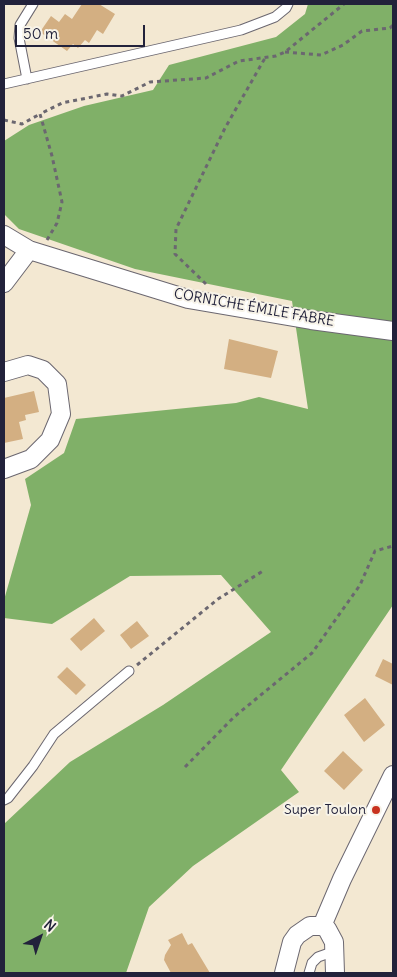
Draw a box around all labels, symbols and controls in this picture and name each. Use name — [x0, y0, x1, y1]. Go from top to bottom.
scale bar — [18, 15, 148, 47]
text: 50 m — [23, 24, 58, 43]
street label: CORNICHE ÉMILE FABRE — [173, 286, 335, 330]
place label: Super Toulon — [284, 802, 366, 818]
marker: Super Toulon — [370, 804, 382, 816]
north arrow — [15, 912, 65, 962]
text: N — [40, 916, 59, 936]

